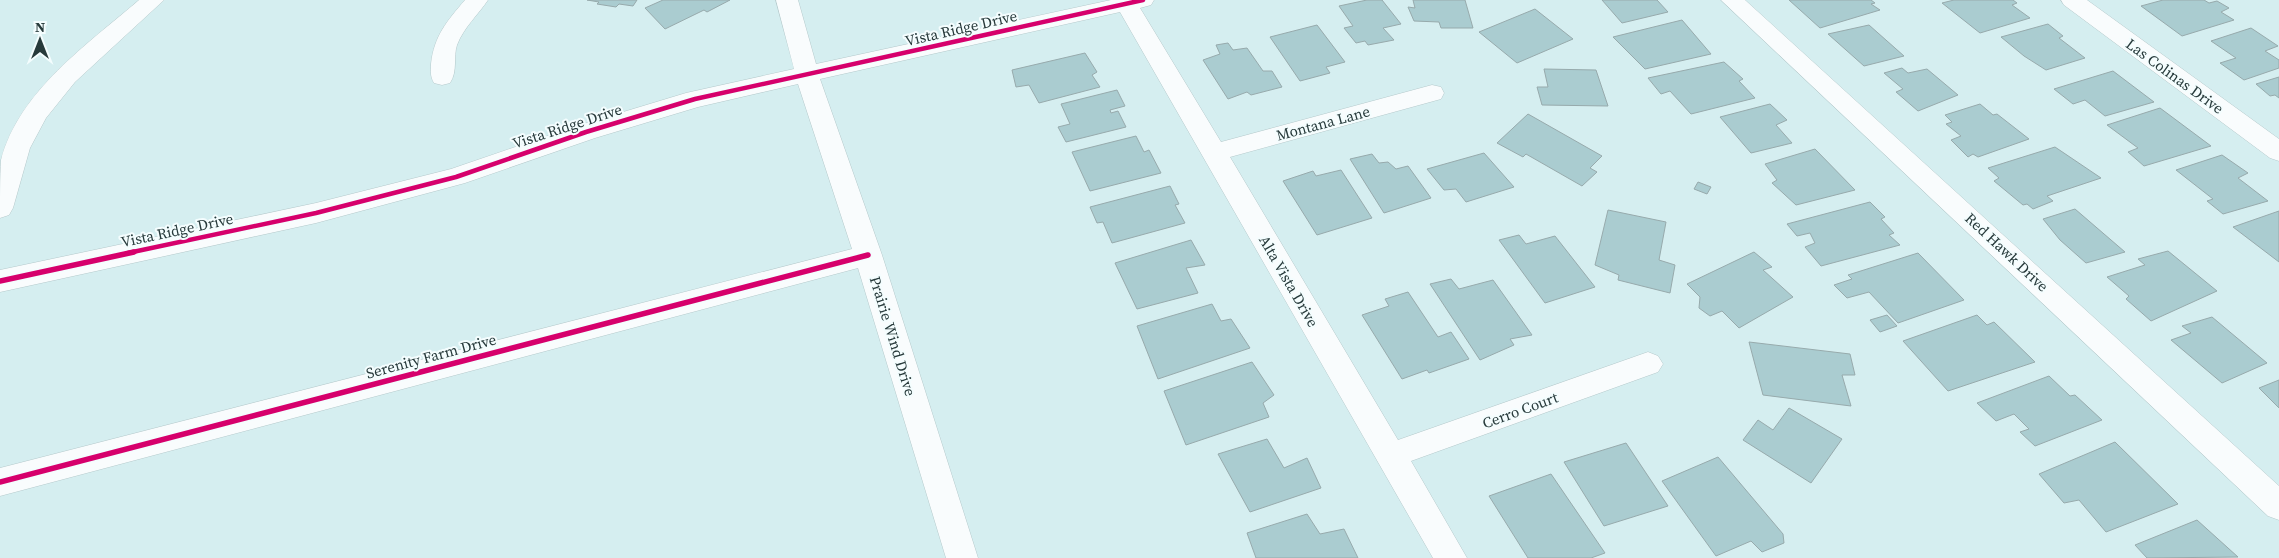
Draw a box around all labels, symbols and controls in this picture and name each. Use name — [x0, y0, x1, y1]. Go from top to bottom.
street label: Vista Ridge Drive — [903, 5, 1019, 51]
north arrow — [15, 15, 65, 65]
text: N — [35, 17, 45, 37]
street label: Las Colinas Drive — [2122, 33, 2228, 119]
street label: Vista Ridge Drive — [509, 98, 625, 154]
street label: Montana Lane — [1274, 100, 1373, 146]
street label: Vista Ridge Drive — [119, 208, 235, 252]
street label: Red Hawk Drive — [1961, 208, 2054, 296]
street label: Alta Vista Drive — [1254, 231, 1324, 331]
street label: Prairie Wind Drive — [865, 273, 921, 399]
street label: Serenity Farm Drive — [364, 328, 499, 383]
street label: Cerro Court — [1479, 387, 1561, 433]

